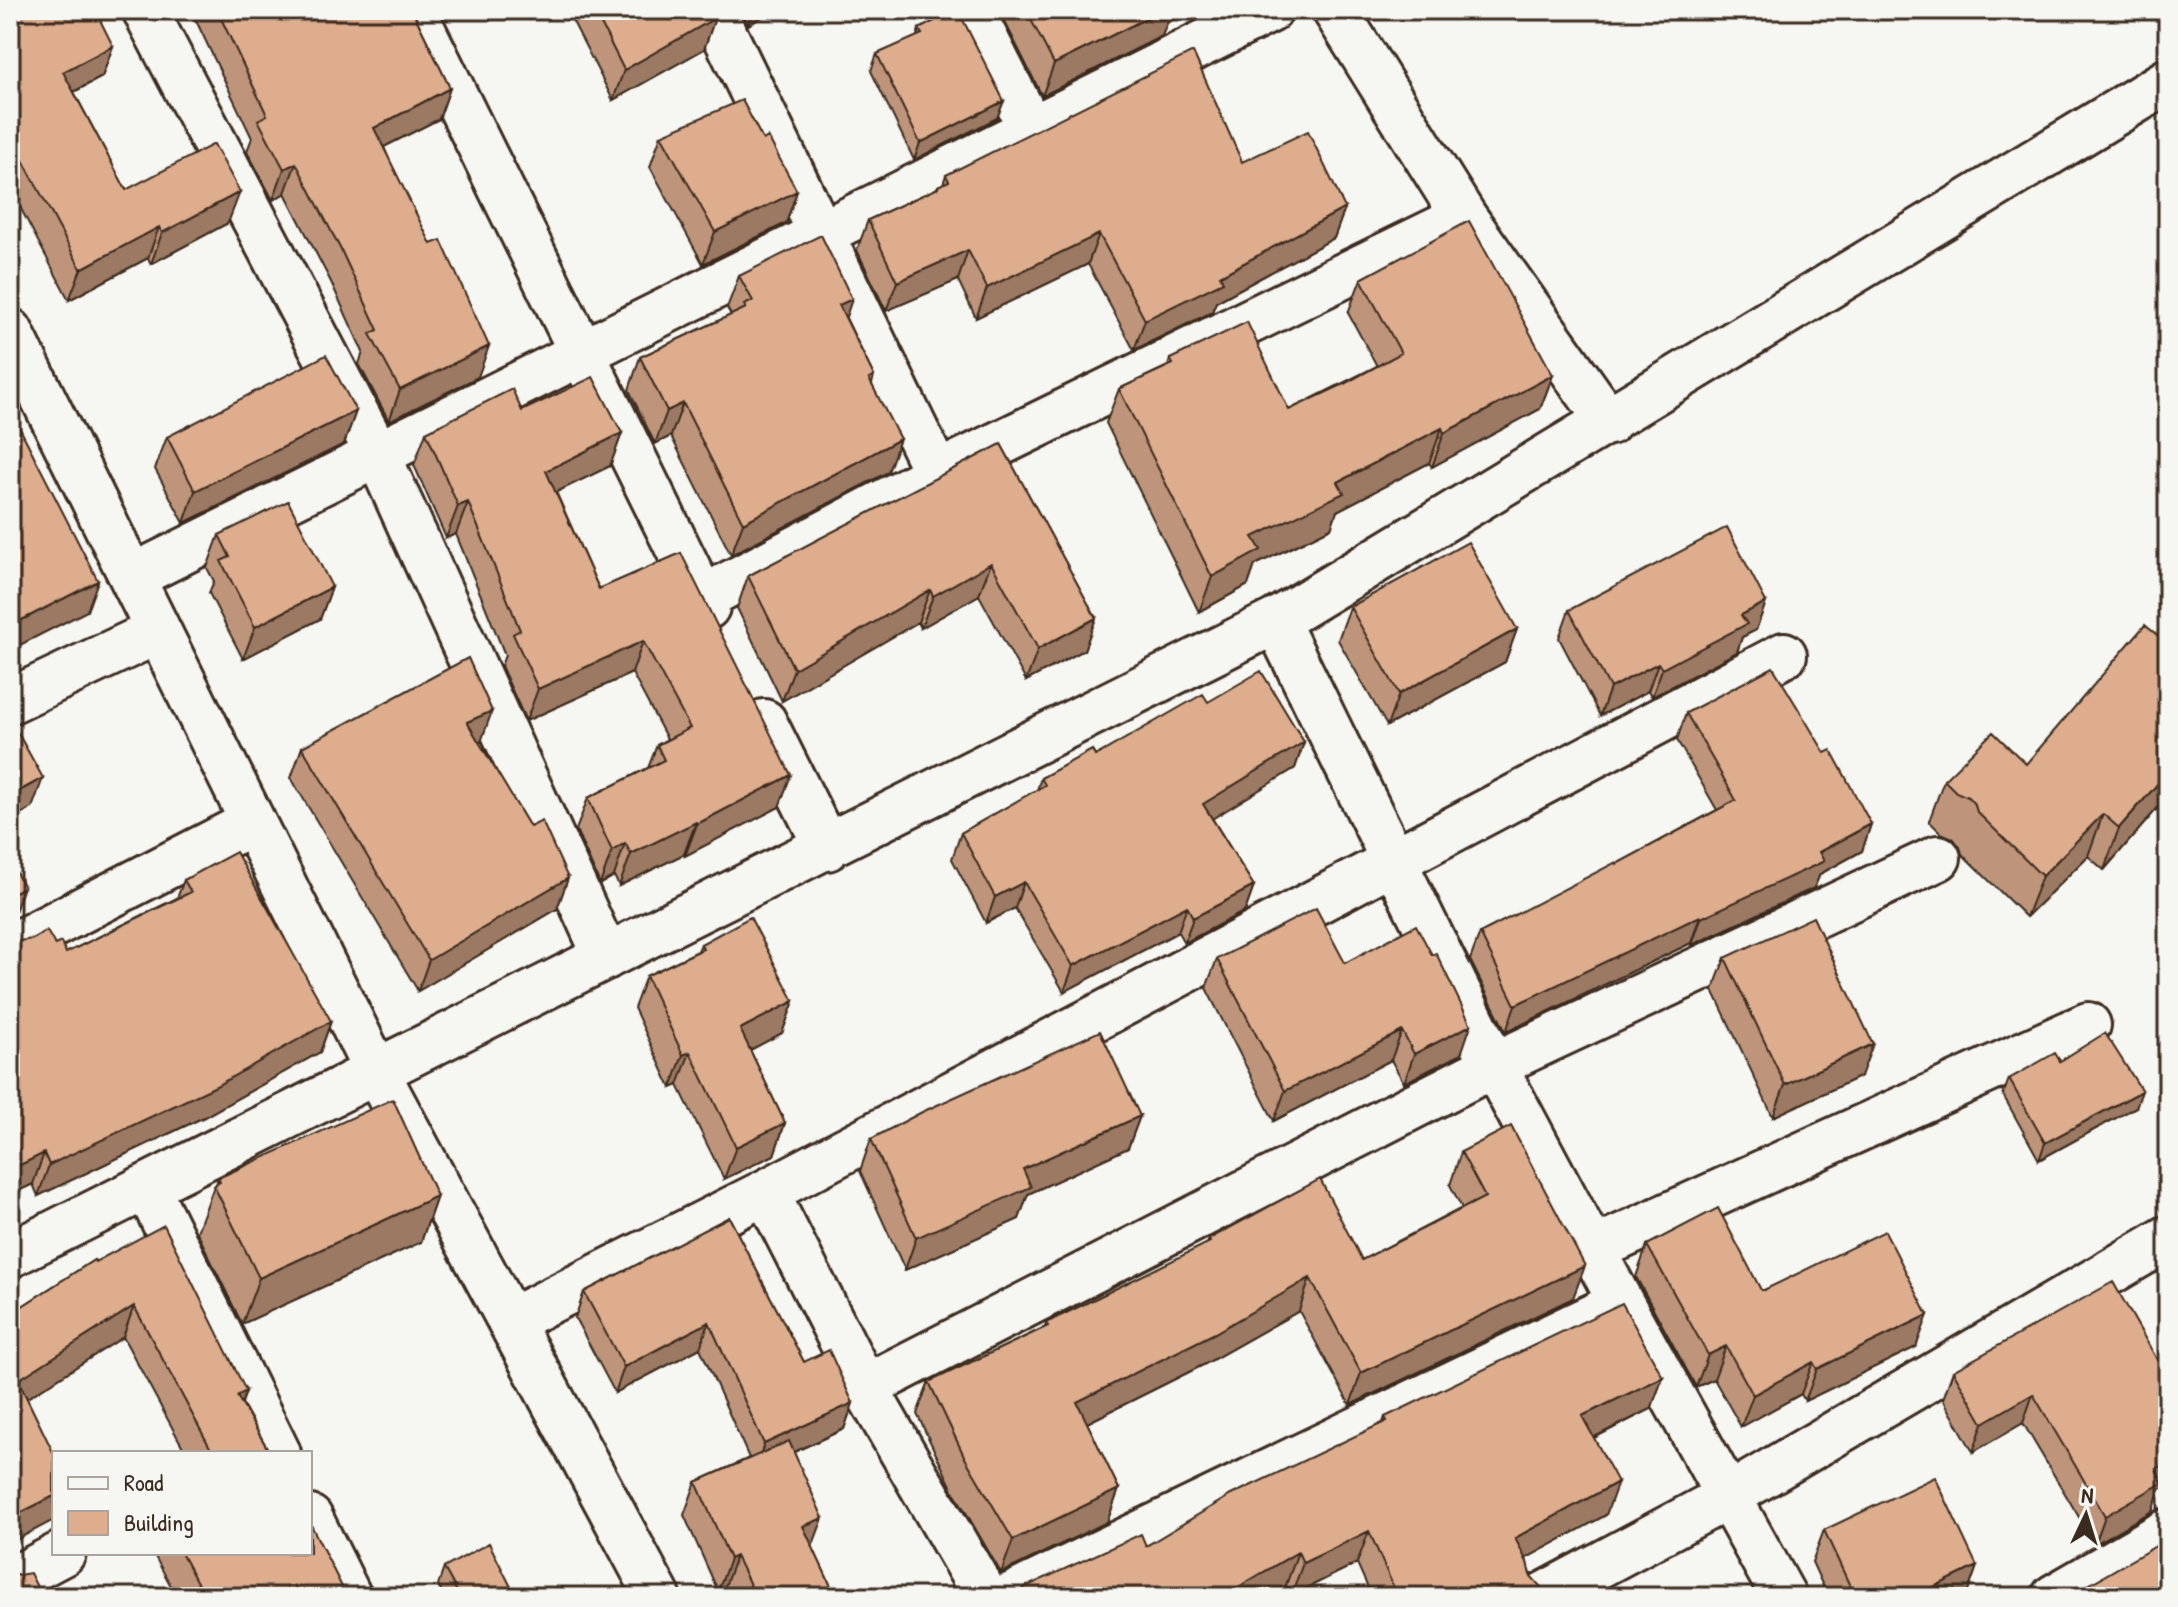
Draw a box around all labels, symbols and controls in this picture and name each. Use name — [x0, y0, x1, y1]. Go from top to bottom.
legend — [52, 1451, 312, 1555]
text: Road — [124, 1466, 163, 1498]
north arrow — [2046, 1475, 2126, 1555]
text: N — [2081, 1480, 2095, 1510]
text: Building — [124, 1506, 194, 1538]

